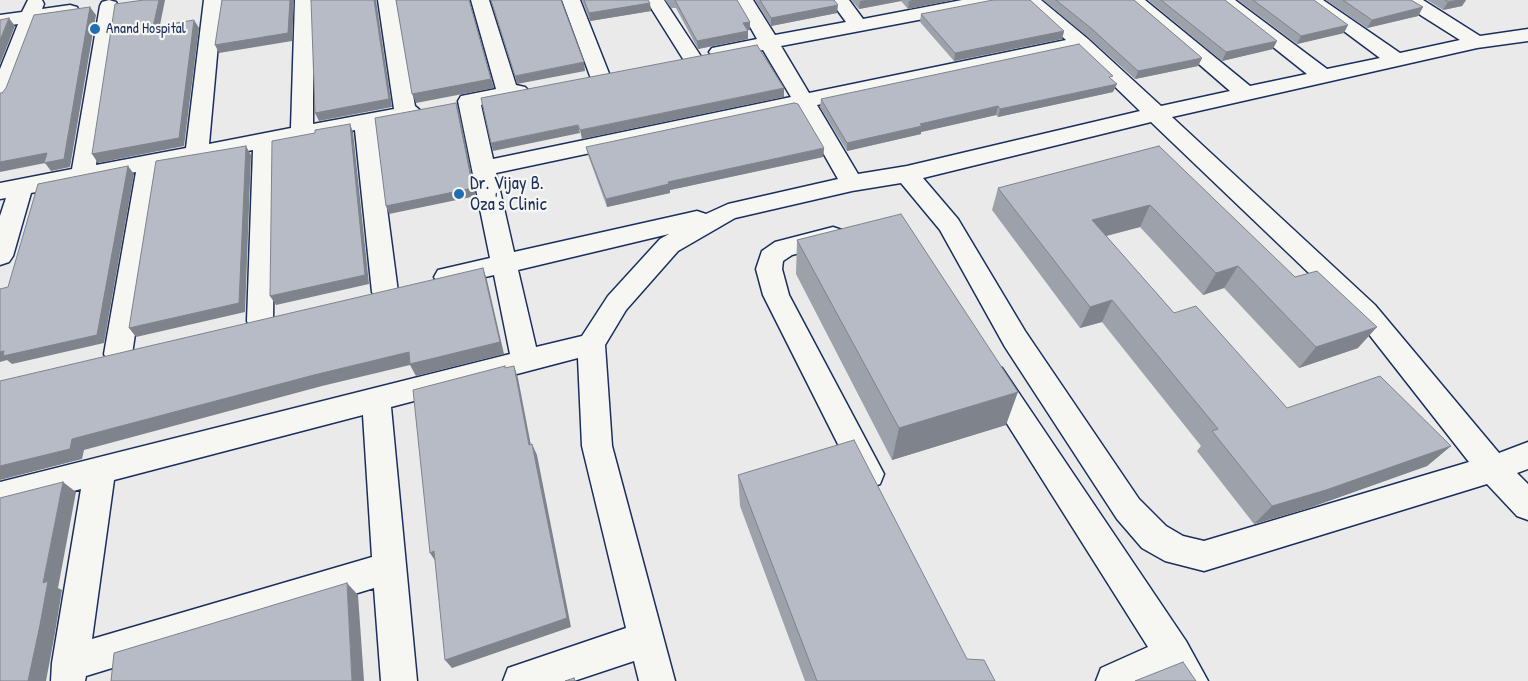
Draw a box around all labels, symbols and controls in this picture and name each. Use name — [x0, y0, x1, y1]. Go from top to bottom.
place label: Anand Hospital — [106, 20, 186, 38]
marker: Anand Hospital — [88, 22, 102, 36]
place label: Dr. Vijay B. Oza's Clinic — [470, 173, 547, 215]
marker: Dr. Vijay B. Oza's Clinic — [452, 187, 466, 201]

